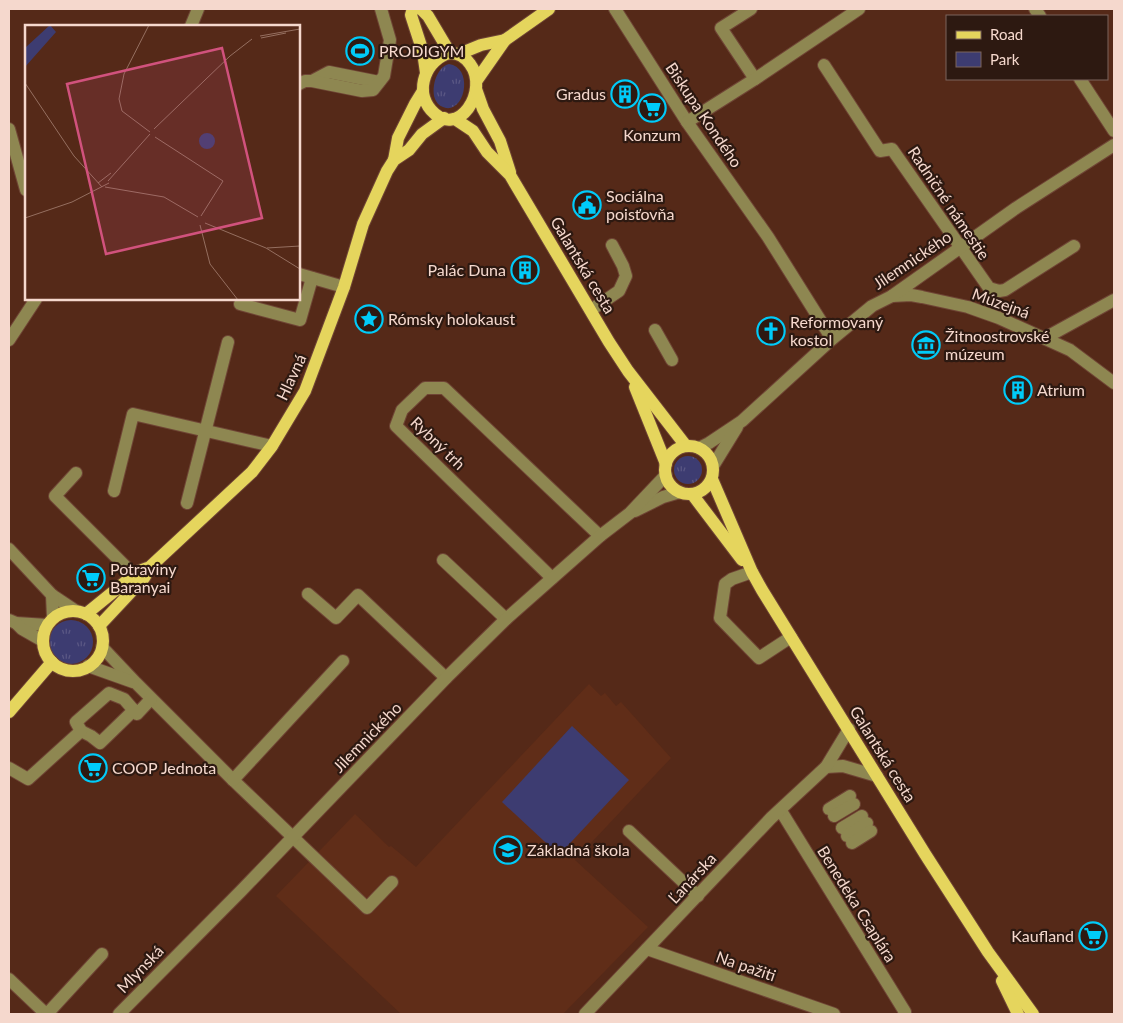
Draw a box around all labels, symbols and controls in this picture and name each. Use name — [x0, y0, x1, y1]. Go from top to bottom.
legend — [946, 15, 1108, 80]
inset map — [25, 25, 300, 300]
text: Road — [990, 25, 1023, 43]
sports icon: PRODIGYM — [345, 36, 375, 66]
place label: PRODIGYM — [379, 41, 464, 60]
text: Park — [990, 50, 1020, 68]
street label: Biskupa Kondého — [662, 59, 747, 171]
building icon: Gradus — [610, 79, 640, 109]
place label: Gradus — [556, 84, 606, 103]
supermarket icon: Konzum — [637, 93, 667, 123]
place label: Konzum — [623, 125, 681, 144]
street label: Radničné námestie — [905, 143, 994, 263]
place label: Sociálna poisťovňa — [606, 186, 674, 223]
public building icon: Sociálna poisťovňa — [572, 190, 602, 220]
street label: Galantská cesta — [547, 213, 620, 317]
street label: Jilemnického — [869, 226, 954, 293]
building icon: Palác Duna — [510, 255, 540, 285]
place label: Palác Duna — [427, 260, 506, 279]
street label: Múzejná — [970, 283, 1033, 322]
place icon: Rómsky holokaust — [354, 304, 384, 334]
place label: Rómsky holokaust — [388, 309, 516, 328]
place label: Reformovaný kostol — [790, 312, 884, 349]
church icon: Reformovaný kostol — [756, 316, 786, 346]
place label: Žitnoostrovské múzeum — [945, 326, 1049, 363]
museum icon: Žitnoostrovské múzeum — [911, 330, 941, 360]
street label: Hlavná — [272, 351, 309, 403]
building icon: Atrium — [1003, 375, 1033, 405]
place label: Atrium — [1037, 380, 1085, 399]
street label: Rybný trh — [407, 412, 469, 473]
place label: Potraviny Baranyai — [110, 559, 177, 596]
supermarket icon: Potraviny Baranyai — [76, 563, 106, 593]
street label: Jilemnického — [328, 698, 405, 776]
street label: Galantská cesta — [846, 702, 921, 805]
supermarket icon: COOP Jednota — [78, 753, 108, 783]
place label: COOP Jednota — [112, 758, 216, 777]
school or university icon: Základná škola — [493, 835, 523, 865]
place label: Základná škola — [527, 840, 630, 859]
street label: Benedeka Csaplára — [814, 842, 901, 965]
street label: Ľanárska — [664, 849, 720, 907]
supermarket icon: Kaufland — [1078, 921, 1108, 951]
place label: Kaufland — [1011, 926, 1074, 945]
street label: Mlynská — [112, 941, 167, 996]
street label: Na pažiti — [714, 946, 779, 985]

